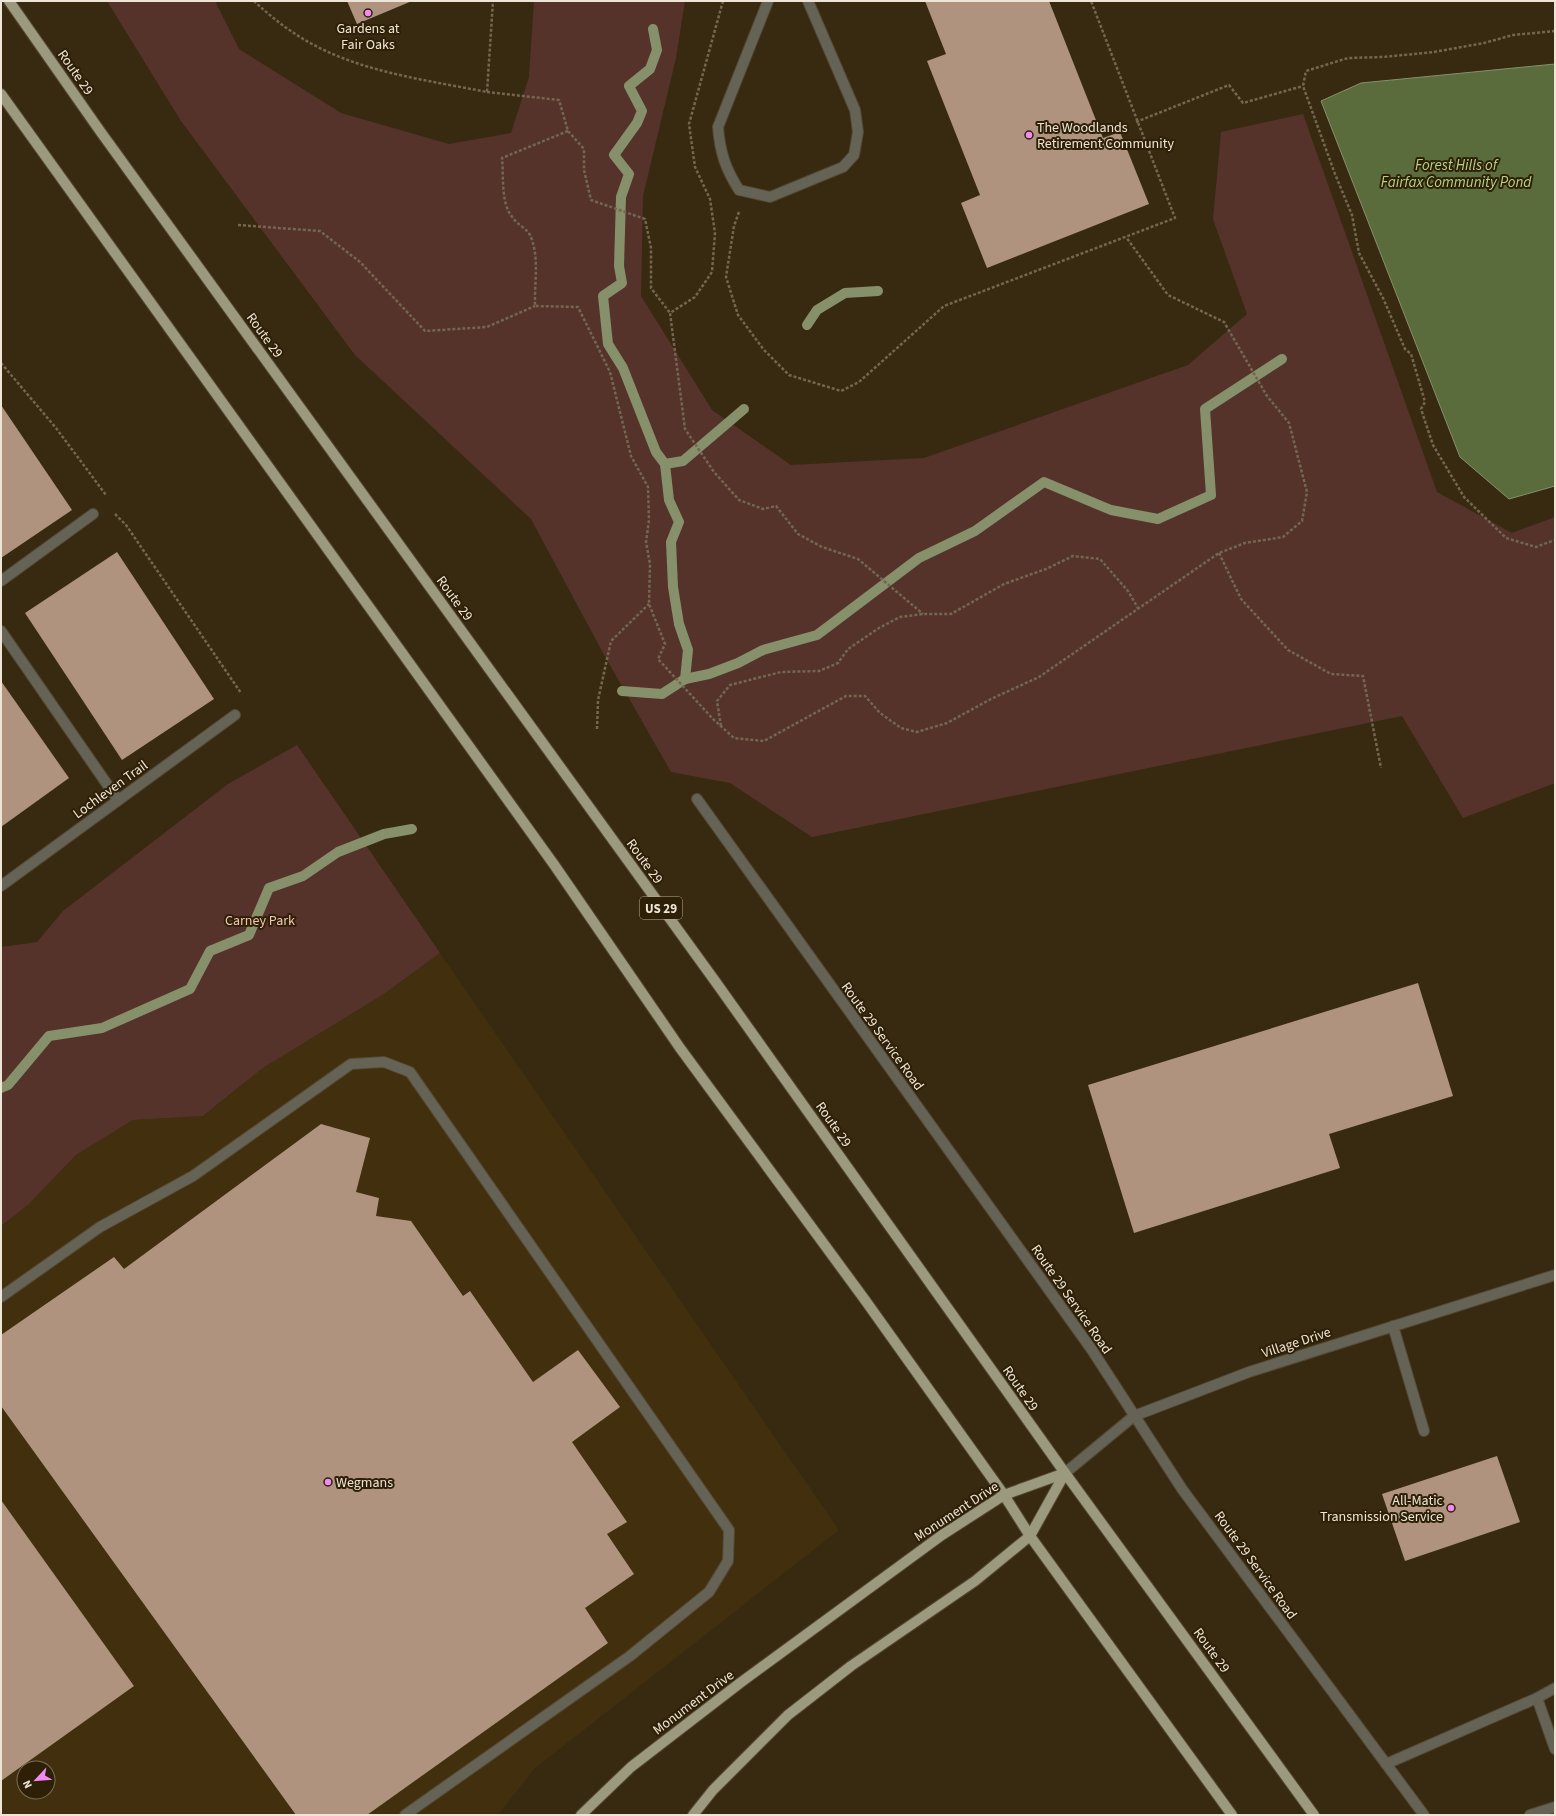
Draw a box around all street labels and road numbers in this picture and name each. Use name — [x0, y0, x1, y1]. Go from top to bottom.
street label: Route 29 — [52, 46, 98, 99]
street label: Route 29 — [241, 309, 287, 362]
street label: Route 29 — [431, 572, 477, 625]
street label: Lochleven Trail — [69, 756, 152, 824]
street label: Route 29 — [621, 835, 667, 888]
road number: US 29 — [640, 897, 682, 919]
street label: Route 29 Service Road — [836, 978, 928, 1095]
street label: Route 29 — [810, 1098, 856, 1151]
street label: Route 29 Service Road — [1026, 1241, 1117, 1358]
street label: Village Drive — [1259, 1322, 1334, 1364]
street label: Route 29 — [997, 1362, 1043, 1415]
street label: Monument Drive — [910, 1477, 1003, 1547]
street label: Route 29 Service Road — [1209, 1507, 1301, 1624]
street label: Route 29 — [1188, 1624, 1234, 1677]
street label: Monument Drive — [649, 1666, 738, 1740]

